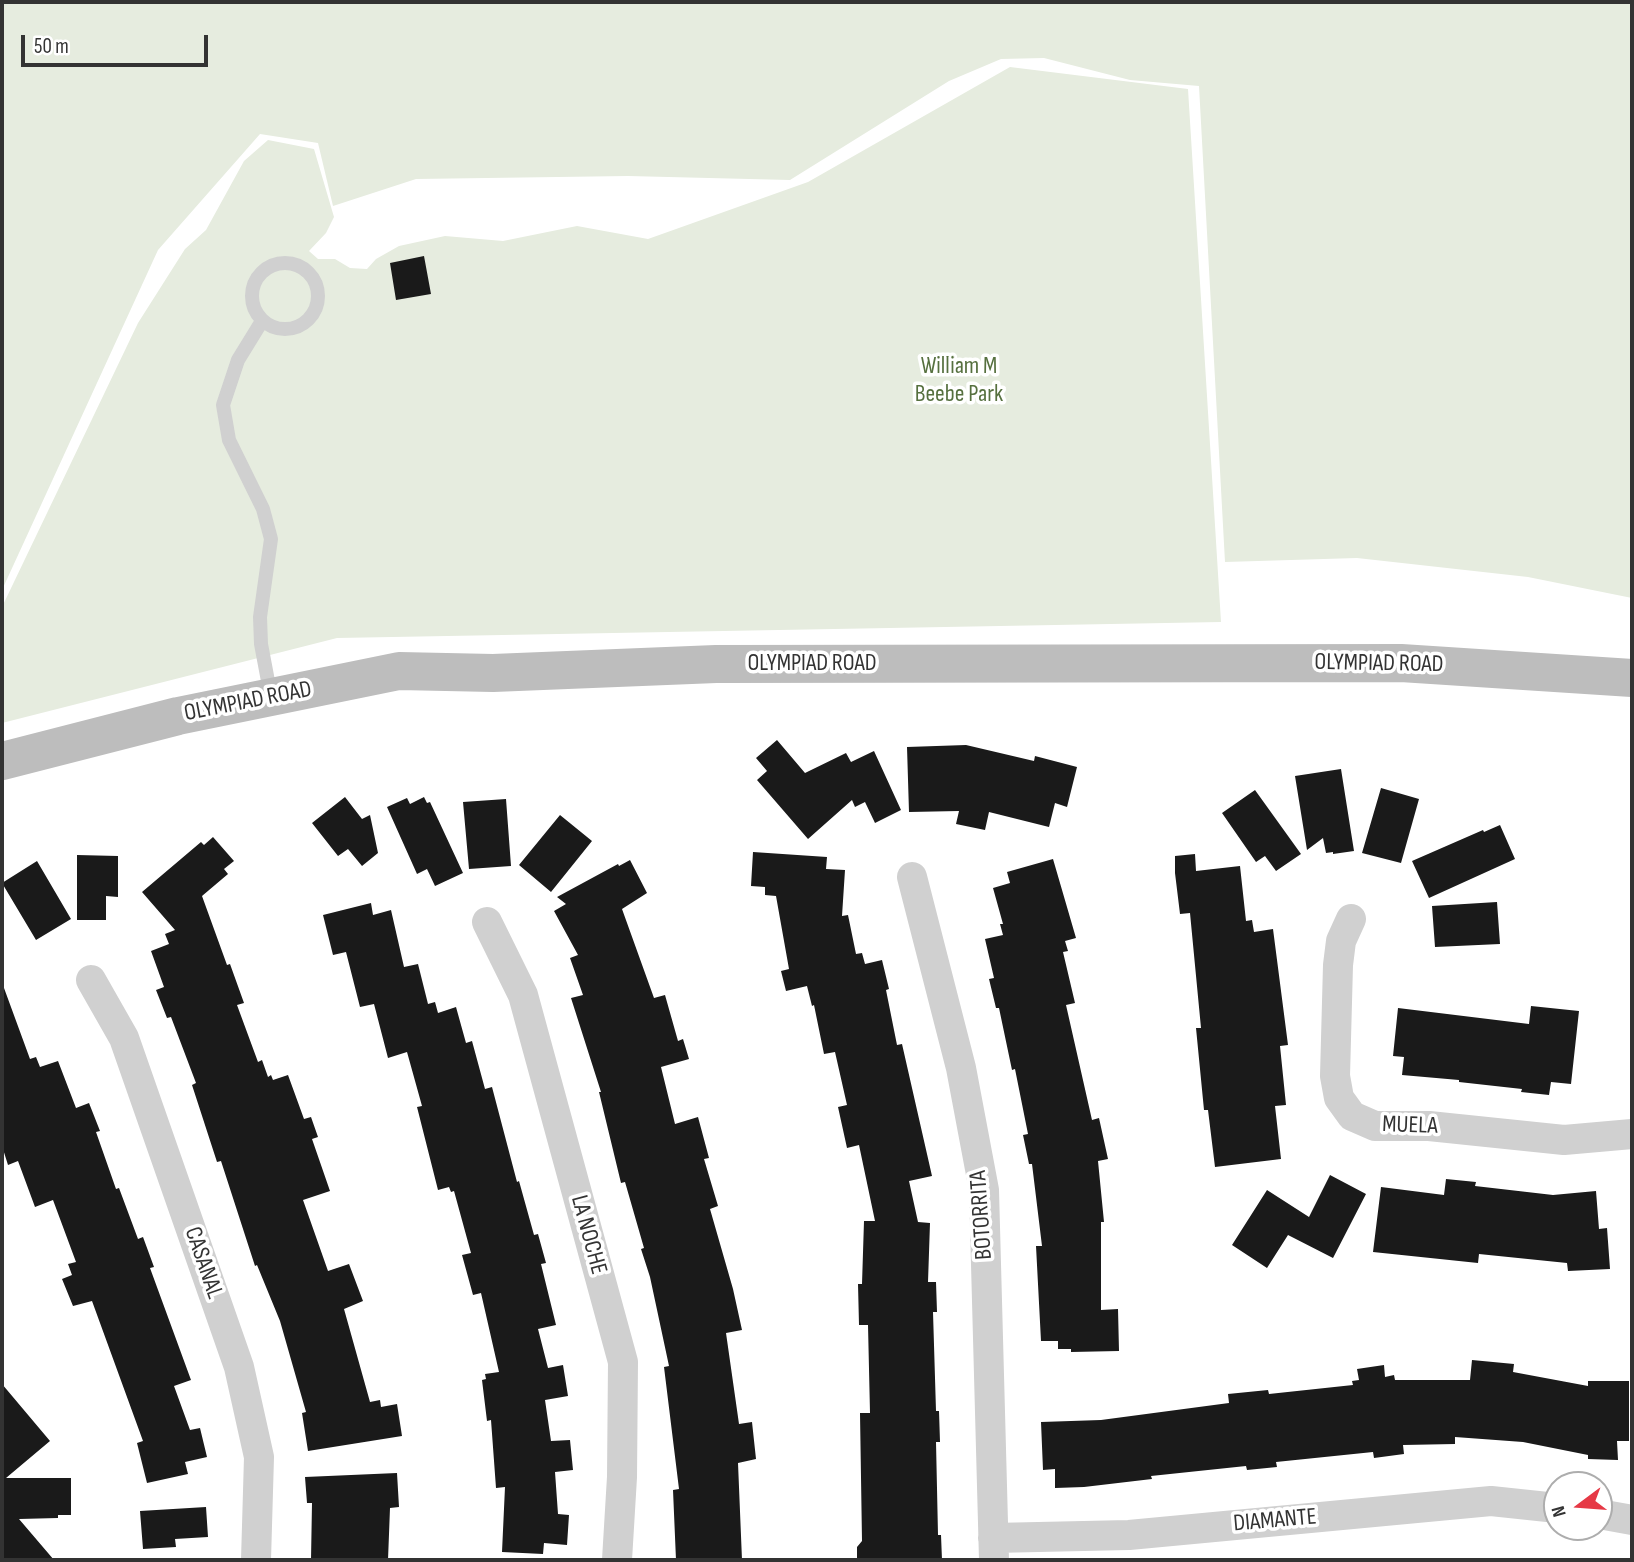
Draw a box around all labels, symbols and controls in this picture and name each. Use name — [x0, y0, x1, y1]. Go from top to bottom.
scale bar — [24, 21, 212, 65]
text: 50 m — [34, 34, 69, 59]
park label: William M Beebe Park — [915, 353, 1003, 409]
street label: OLYMPIAD ROAD — [1314, 648, 1444, 680]
street label: OLYMPIAD ROAD — [747, 650, 877, 678]
street label: OLYMPIAD ROAD — [182, 676, 314, 728]
street label: MUELA — [1382, 1111, 1438, 1141]
street label: BOTORRITA — [965, 1169, 999, 1261]
street label: LA NOCHE — [564, 1192, 612, 1278]
street label: CASANAL — [177, 1223, 229, 1303]
north arrow — [1543, 1471, 1613, 1541]
street label: DIAMANTE — [1232, 1503, 1318, 1539]
text: N — [1547, 1503, 1572, 1519]

